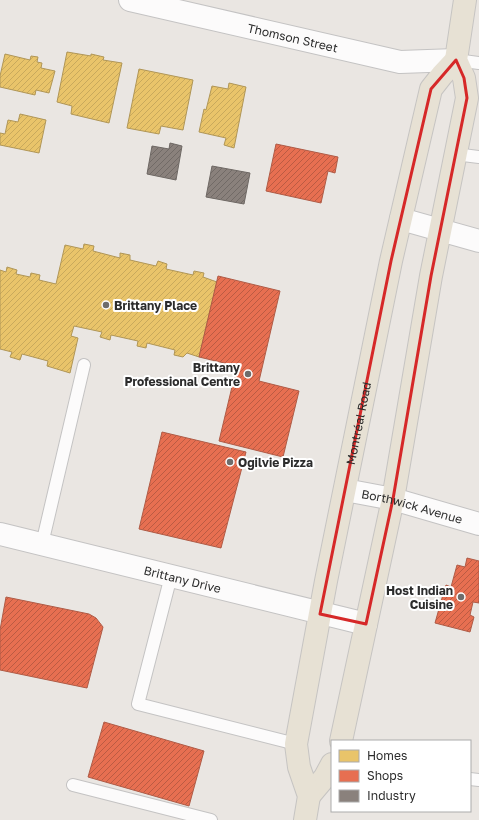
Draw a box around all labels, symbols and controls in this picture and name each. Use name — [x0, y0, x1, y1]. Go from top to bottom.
street label: Thomson Street — [246, 20, 340, 55]
place label: Brittany Place — [114, 298, 197, 313]
marker: Brittany Place — [101, 300, 111, 310]
place label: Brittany Professional Centre — [125, 360, 241, 389]
marker: Brittany Professional Centre — [243, 369, 253, 379]
street label: Montréal Road — [342, 380, 374, 466]
place label: Ogilvie Pizza — [238, 455, 313, 470]
marker: Ogilvie Pizza — [225, 457, 235, 467]
street label: Borthwick Avenue — [360, 486, 464, 526]
street label: Brittany Drive — [142, 562, 223, 596]
place label: Host Indian Cuisine — [386, 583, 453, 612]
marker: Host Indian Cuisine — [456, 592, 466, 602]
legend — [331, 740, 471, 812]
text: Homes — [367, 748, 407, 763]
text: Shops — [367, 768, 403, 783]
text: Industry — [367, 788, 416, 803]

